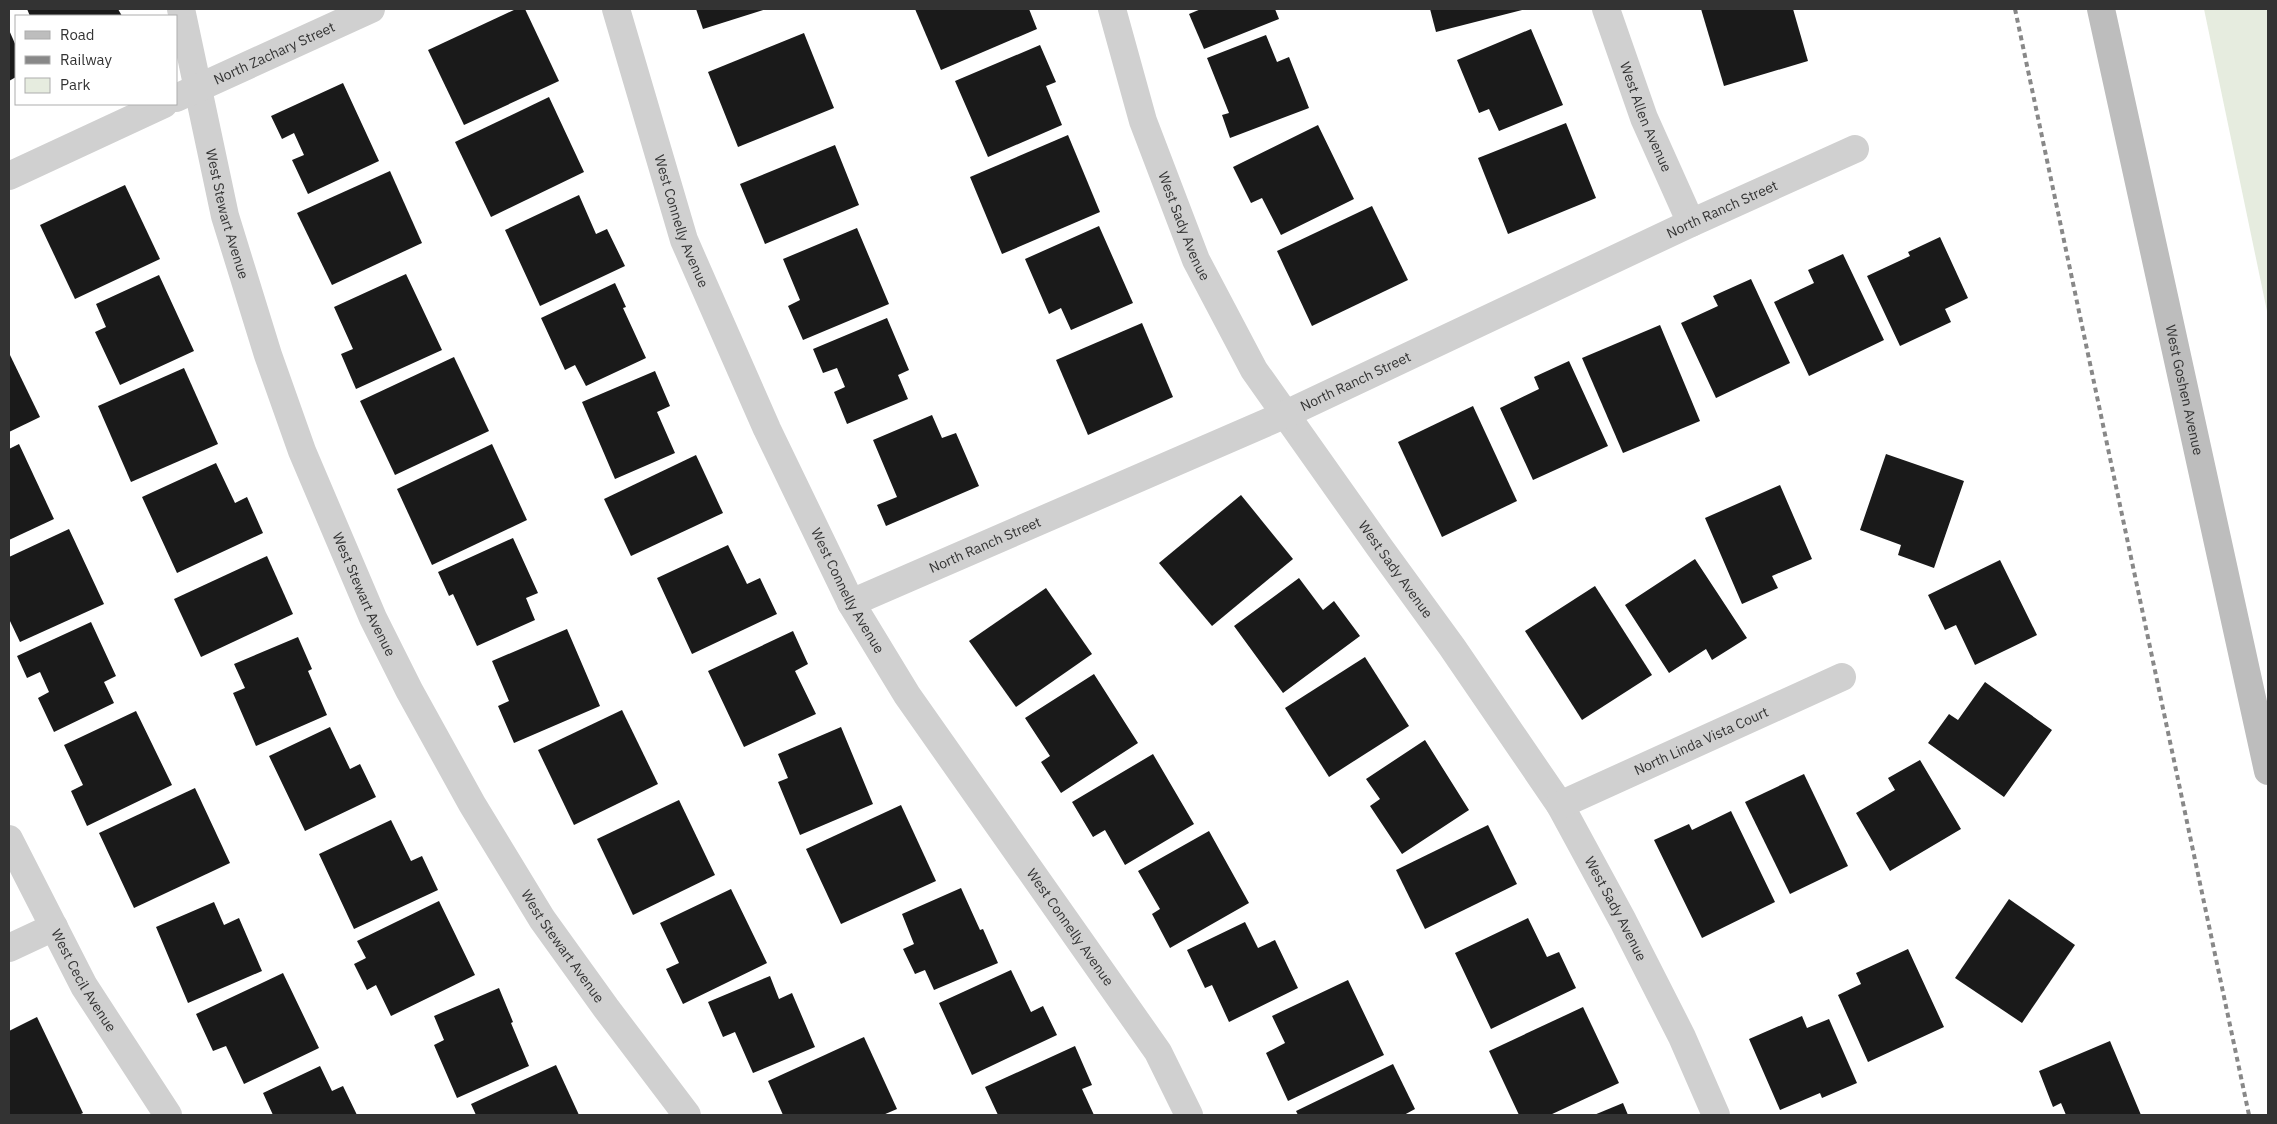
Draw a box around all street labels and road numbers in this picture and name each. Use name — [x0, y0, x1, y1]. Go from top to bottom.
street label: North Zachary Street — [211, 18, 338, 89]
street label: West Allen Avenue — [1616, 59, 1676, 175]
street label: West Stewart Avenue — [202, 147, 253, 281]
street label: West Connelly Avenue — [650, 152, 713, 291]
street label: West Sady Avenue — [1154, 169, 1214, 284]
street label: North Ranch Street — [1664, 176, 1780, 242]
street label: West Goshen Avenue — [2161, 323, 2208, 457]
street label: North Ranch Street — [1297, 348, 1414, 415]
street label: North Ranch Street — [926, 513, 1044, 577]
street label: West Sady Avenue — [1355, 517, 1437, 622]
street label: West Connelly Avenue — [807, 525, 889, 657]
street label: West Stewart Avenue — [329, 529, 400, 659]
street label: North Linda Vista Court — [1631, 703, 1771, 779]
street label: West Sady Avenue — [1581, 853, 1651, 964]
street label: West Connelly Avenue — [1023, 865, 1118, 990]
street label: West Stewart Avenue — [517, 886, 609, 1007]
street label: West Cecil Avenue — [47, 926, 121, 1035]

